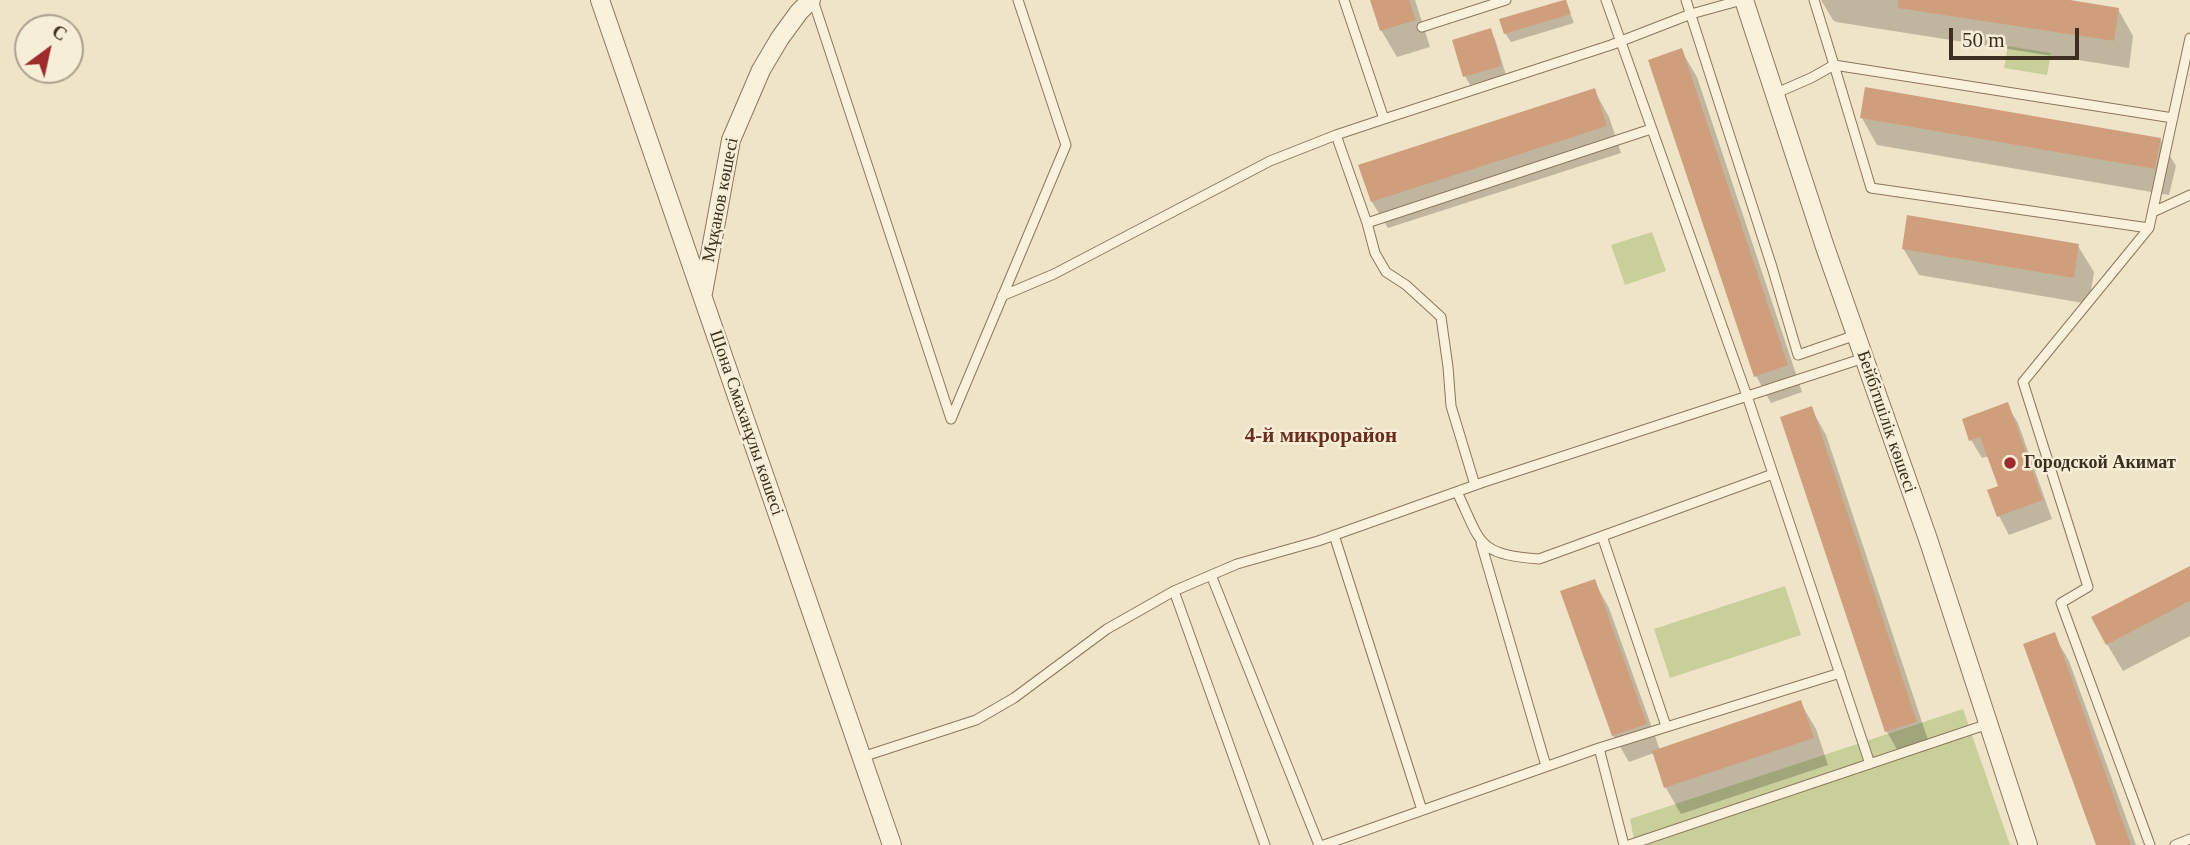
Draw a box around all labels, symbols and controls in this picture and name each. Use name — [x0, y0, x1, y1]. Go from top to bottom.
north arrow — [14, 14, 84, 84]
scale bar — [1952, 14, 2082, 58]
text: С — [48, 20, 71, 45]
text: 50 m — [1962, 28, 2005, 52]
street label: Мұқанов көшесі — [698, 136, 744, 264]
street label: Шона Смаханұлы көшесі — [704, 328, 788, 518]
street label: Бейбітшілік көшесі — [1852, 348, 1920, 496]
district label: 4-й микрорайон — [1245, 424, 1397, 450]
place label: Городской Акимат — [2024, 452, 2176, 474]
marker: Городской Акимат — [2002, 455, 2018, 471]

